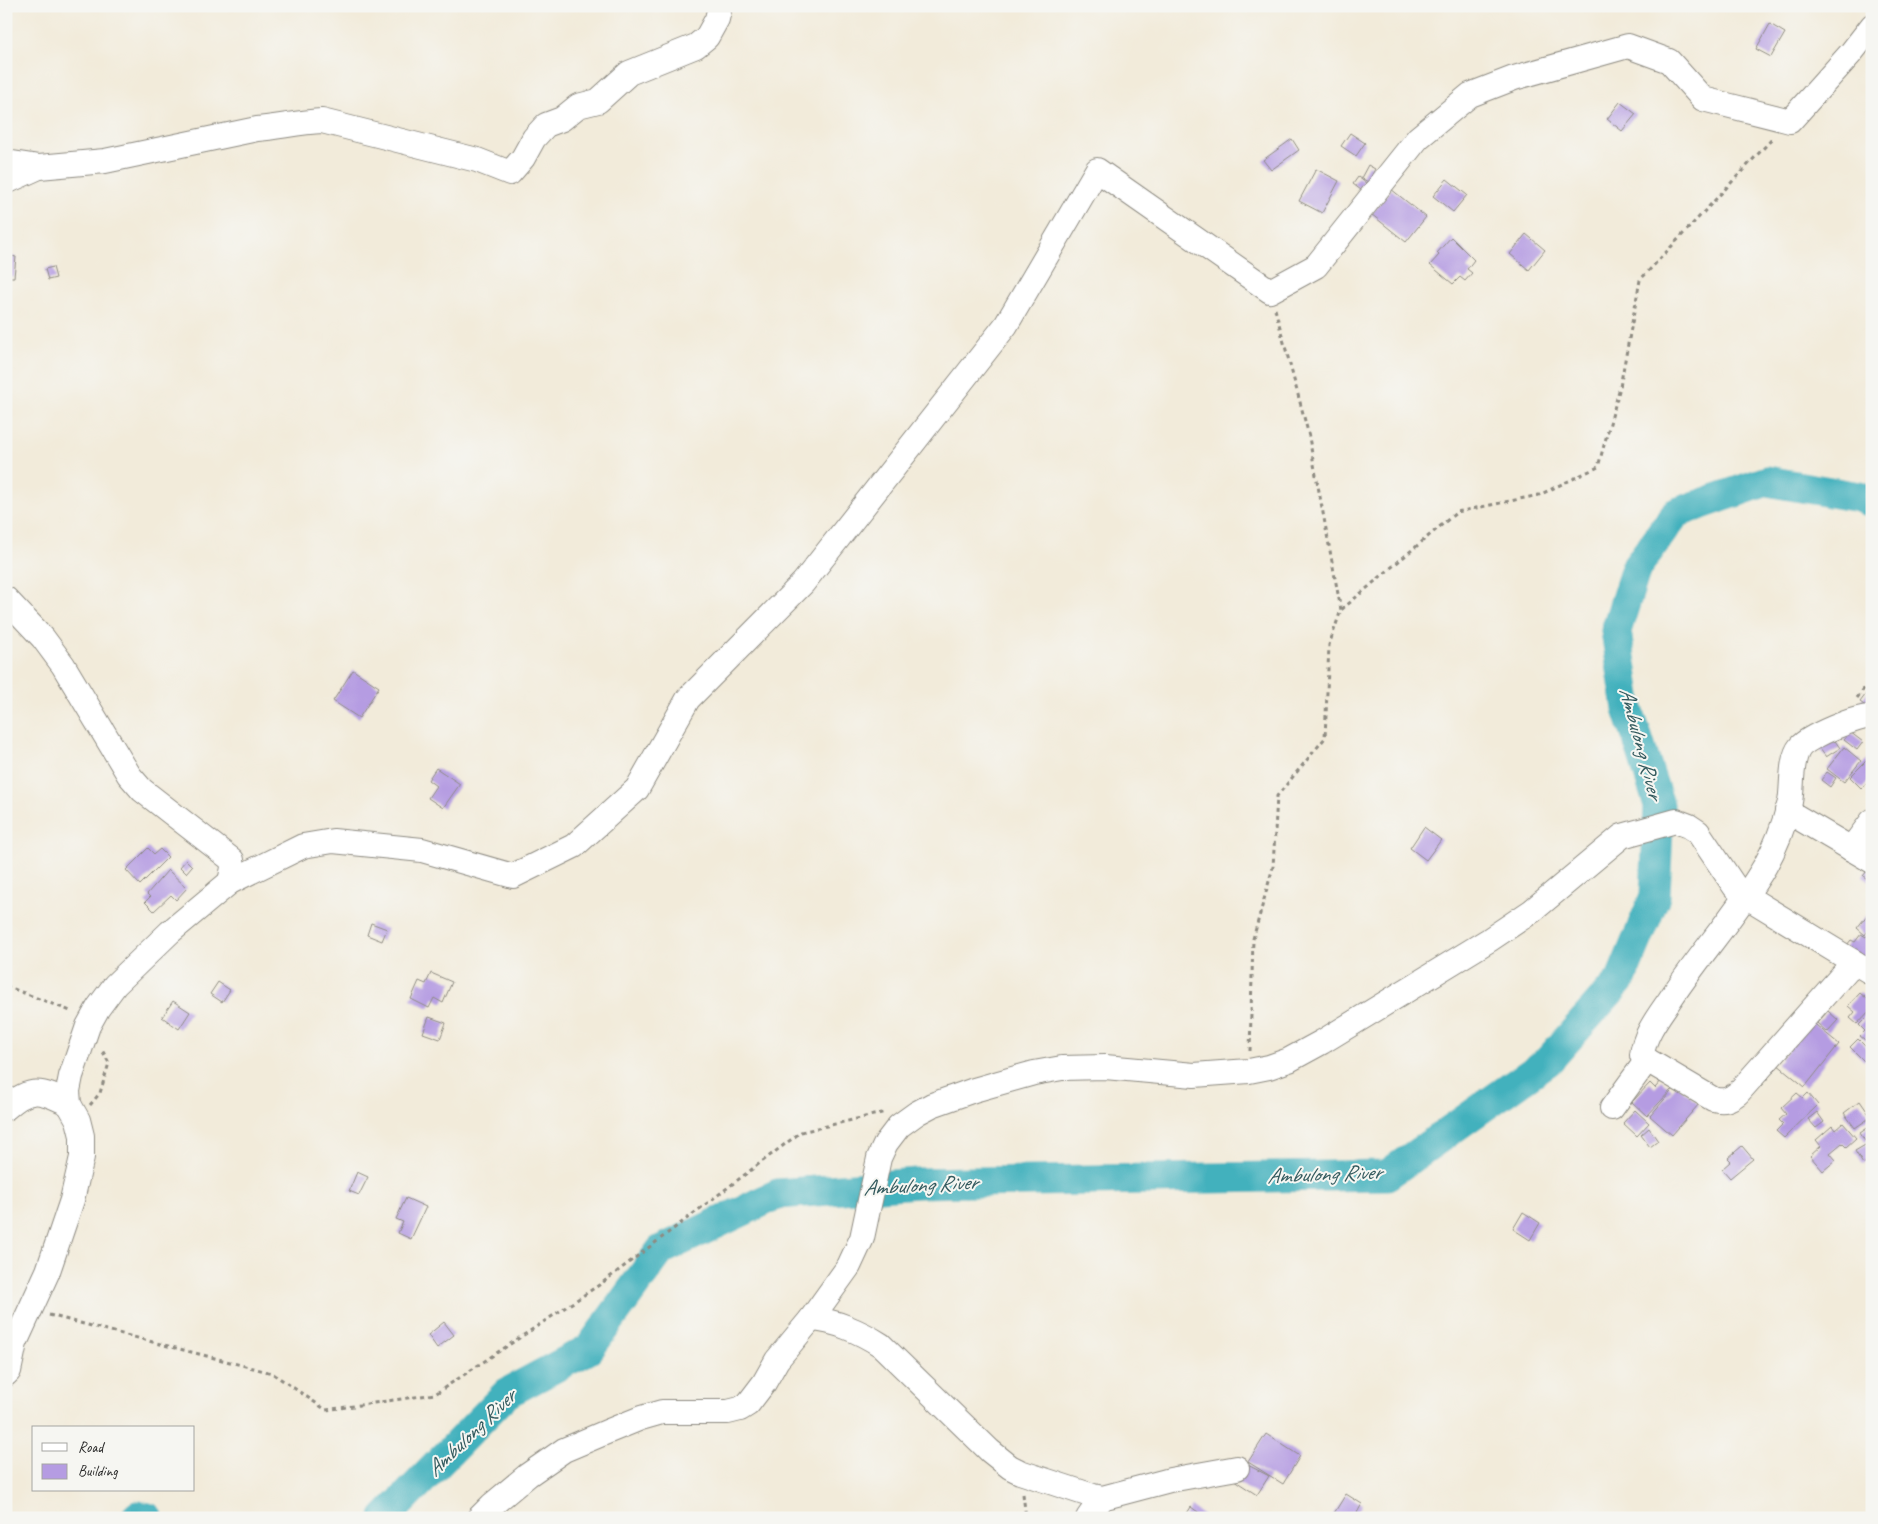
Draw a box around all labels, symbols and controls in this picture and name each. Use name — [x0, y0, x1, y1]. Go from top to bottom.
water label: Ambulong River — [1613, 684, 1670, 806]
water label: Ambulong River — [1267, 1158, 1385, 1190]
water label: Ambulong River — [862, 1168, 982, 1202]
water label: Ambulong River — [420, 1381, 525, 1483]
legend — [32, 1426, 195, 1492]
text: Road — [78, 1438, 105, 1457]
text: Building — [78, 1462, 118, 1481]

